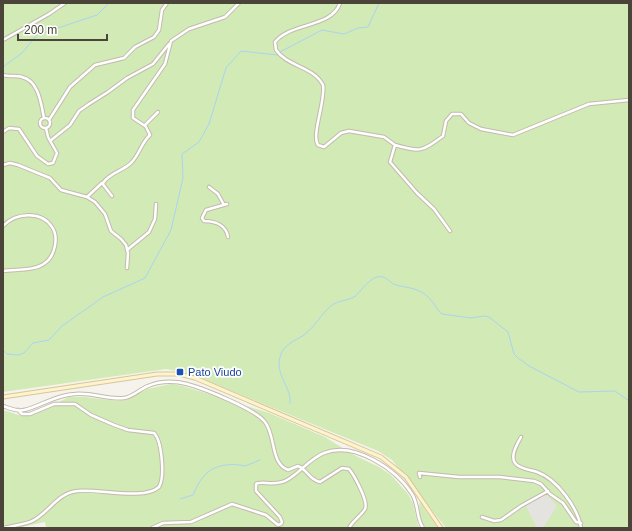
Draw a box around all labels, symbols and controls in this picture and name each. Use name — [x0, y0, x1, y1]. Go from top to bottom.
scale bar — [18, 16, 107, 42]
text: 200 m — [24, 23, 57, 37]
place label: Pato Viudo — [188, 366, 242, 378]
marker: Pato Viudo — [175, 367, 185, 377]

